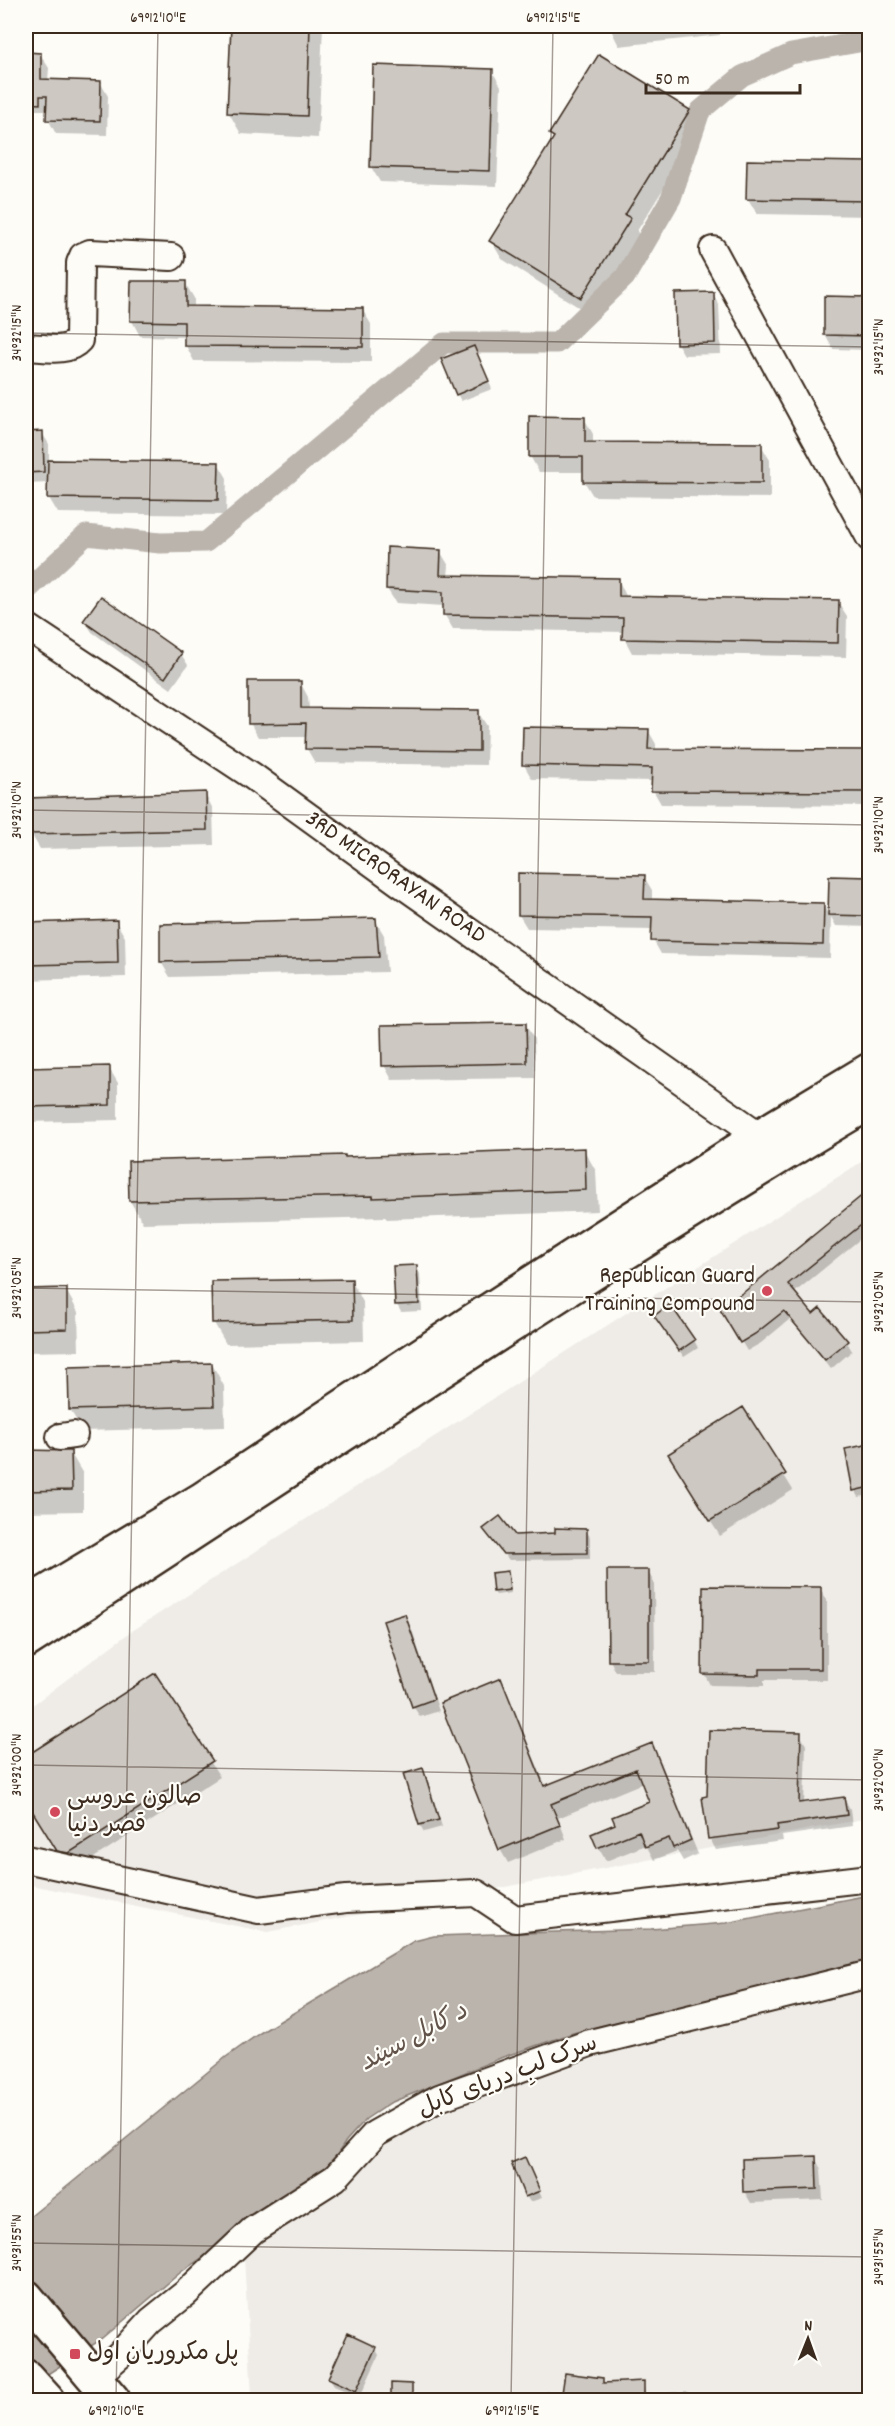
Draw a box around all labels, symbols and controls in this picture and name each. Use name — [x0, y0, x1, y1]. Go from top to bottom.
text: 69°12'10"E — [130, 8, 186, 30]
text: 69°12'15"E — [526, 8, 580, 30]
scale bar — [646, 57, 800, 95]
text: 50 m — [655, 68, 690, 93]
text: 34°32'15"N — [7, 305, 29, 361]
text: 34°32'15"N — [869, 319, 891, 375]
text: 34°32'10"N — [7, 781, 29, 839]
text: 34°32'10"N — [869, 796, 891, 854]
street label: 3RD MICRORAYAN ROAD — [298, 803, 492, 953]
text: 34°32'05"N — [7, 1257, 29, 1319]
place label: Republican Guard Training Compound — [585, 1260, 755, 1322]
text: 34°32'05"N — [869, 1271, 891, 1333]
marker: Republican Guard Training Compound — [760, 1284, 774, 1298]
text: 34°32'00"N — [7, 1734, 29, 1796]
text: 34°32'00"N — [869, 1749, 891, 1811]
place label: صالون عروسی قصر دنیا — [67, 1781, 202, 1843]
marker: صالون عروسی قصر دنیا — [48, 1805, 62, 1819]
water label: د کابل سيند — [353, 1994, 475, 2082]
street label: سرک لبِ دریای کابل — [413, 2027, 603, 2127]
text: 34°31'55"N — [7, 2214, 29, 2272]
text: 34°31'55"N — [869, 2228, 891, 2286]
north arrow — [778, 2309, 838, 2369]
text: N — [804, 2315, 812, 2338]
place label: پل مکروریان اول — [87, 2337, 239, 2371]
marker: پل مکروریان اول — [68, 2347, 82, 2361]
text: 69°12'10"E — [88, 2401, 144, 2423]
text: 69°12'15"E — [485, 2401, 539, 2423]

